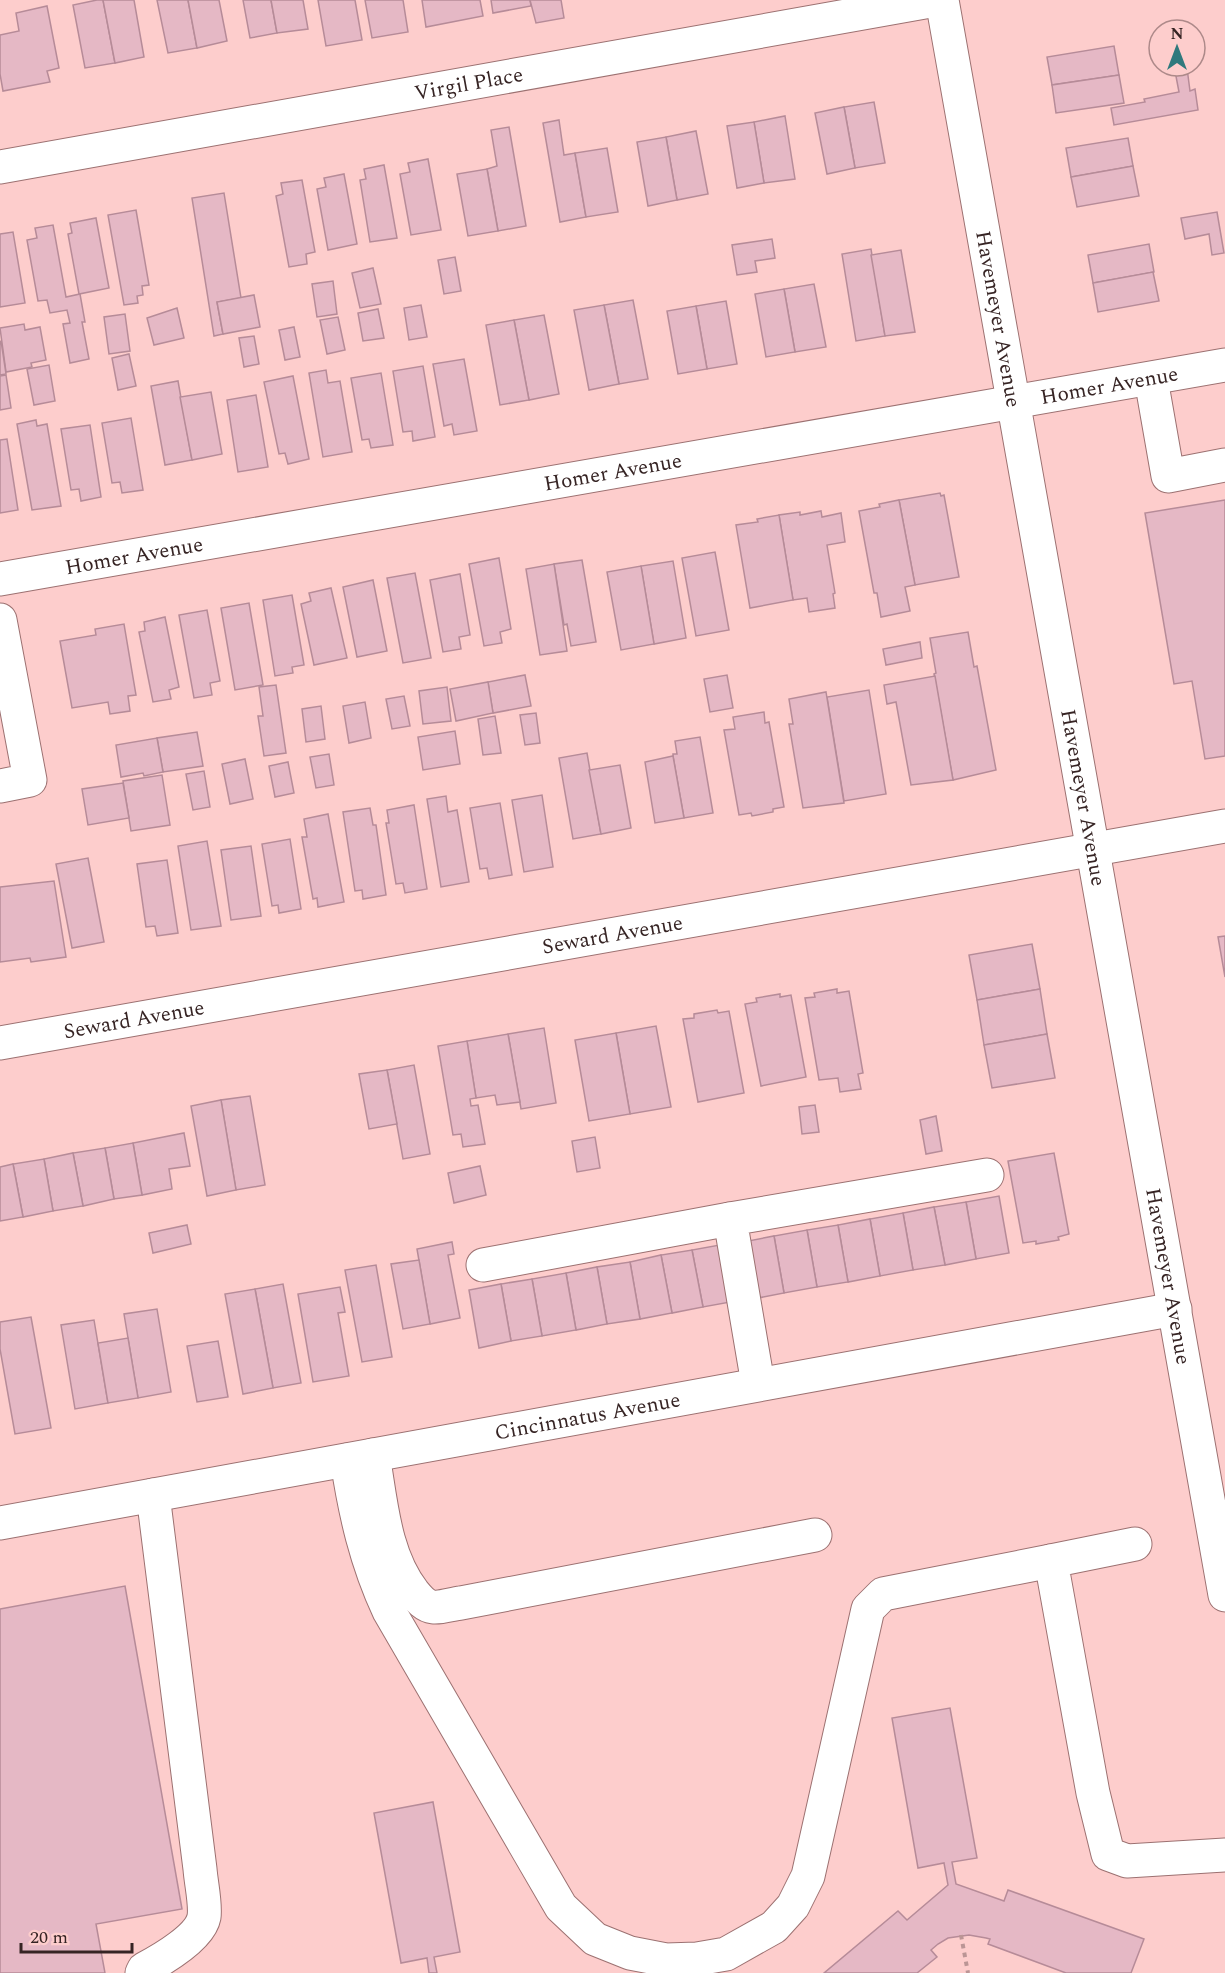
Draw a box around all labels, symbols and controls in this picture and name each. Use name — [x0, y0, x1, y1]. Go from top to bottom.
north arrow — [1147, 18, 1207, 78]
text: N — [1170, 22, 1184, 46]
street label: Virgil Place — [412, 59, 526, 110]
street label: Havemeyer Avenue — [966, 228, 1029, 410]
street label: Homer Avenue — [1038, 358, 1181, 414]
street label: Homer Avenue — [541, 445, 684, 501]
street label: Homer Avenue — [63, 529, 206, 584]
street label: Havemeyer Avenue — [1051, 707, 1114, 889]
street label: Seward Avenue — [540, 907, 686, 964]
street label: Seward Avenue — [61, 992, 207, 1048]
street label: Havemeyer Avenue — [1136, 1185, 1199, 1367]
street label: Cincinnatus Avenue — [492, 1384, 683, 1450]
scale bar — [21, 1916, 132, 1954]
text: 20 m — [30, 1924, 68, 1951]

